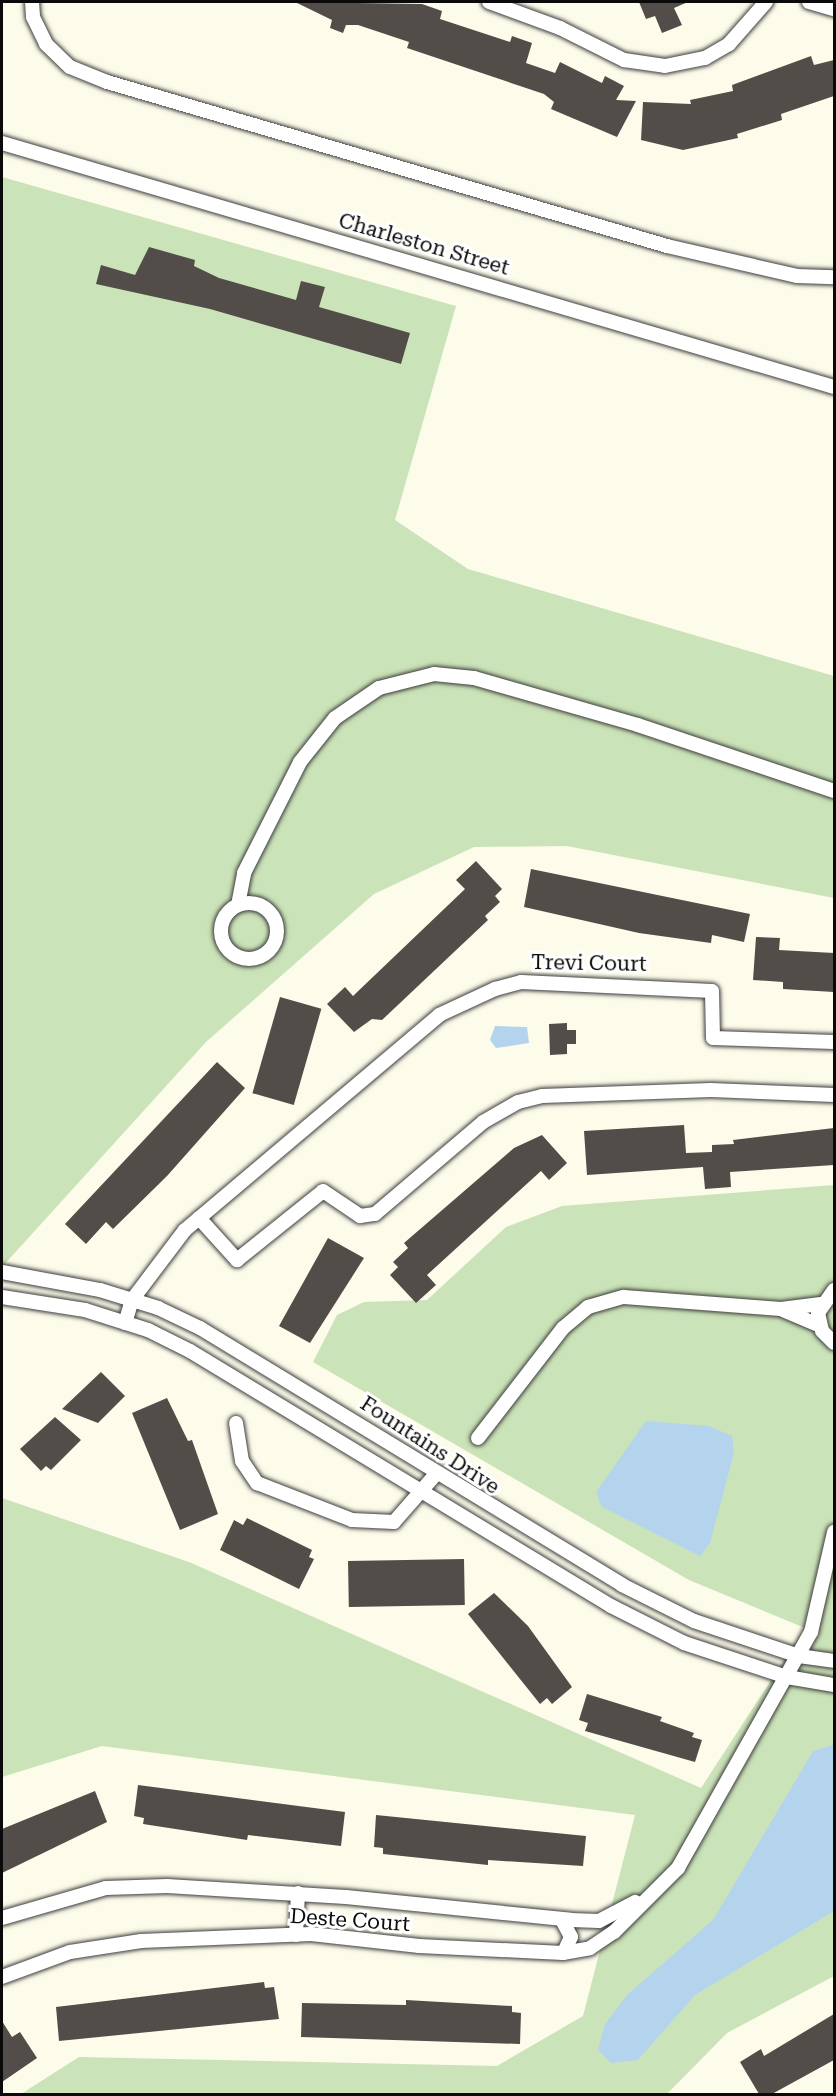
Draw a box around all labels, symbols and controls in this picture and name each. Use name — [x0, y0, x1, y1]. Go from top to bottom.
street label: Charleston Street — [336, 208, 512, 280]
street label: Trevi Court — [531, 949, 647, 977]
street label: Fountains Drive — [356, 1391, 504, 1499]
street label: Deste Court — [289, 1903, 411, 1937]

